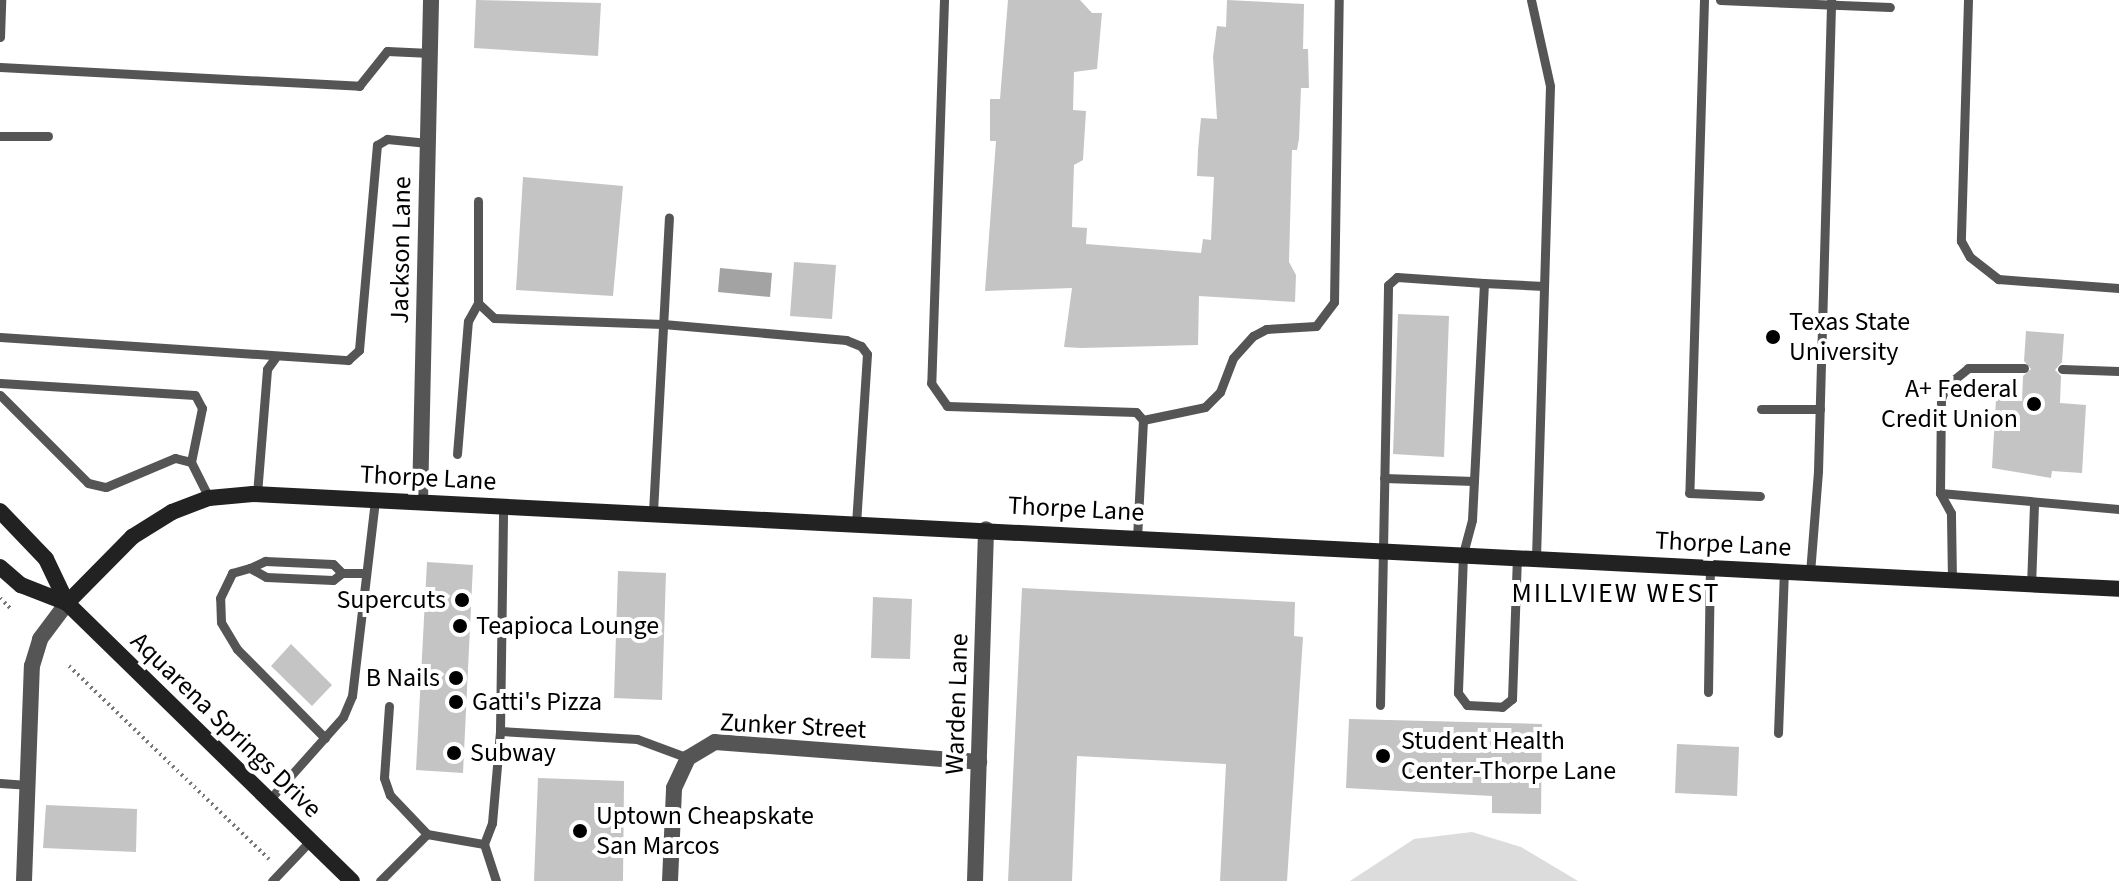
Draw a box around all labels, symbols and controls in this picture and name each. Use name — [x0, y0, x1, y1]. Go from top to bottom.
street label: Jackson Lane — [384, 176, 418, 324]
place label: Texas State University — [1789, 306, 1910, 368]
marker: Texas State University — [1764, 328, 1782, 346]
place label: A+ Federal Credit Union — [1881, 373, 2018, 434]
marker: A+ Federal Credit Union — [2025, 395, 2043, 413]
street label: Thorpe Lane — [359, 459, 497, 497]
street label: Thorpe Lane — [1007, 490, 1145, 528]
street label: Thorpe Lane — [1654, 525, 1792, 563]
district label: MILLVIEW WEST — [1511, 576, 1721, 610]
place label: Supercuts — [336, 584, 446, 616]
marker: Supercuts — [453, 591, 471, 609]
place label: Teapioca Lounge — [476, 610, 659, 642]
marker: Teapioca Lounge — [451, 617, 469, 635]
street label: Aquarena Springs Drive — [124, 626, 328, 824]
street label: Warden Lane — [939, 633, 975, 775]
place label: B Nails — [366, 662, 440, 694]
marker: B Nails — [447, 669, 465, 687]
place label: Gatti's Pizza — [472, 686, 602, 718]
marker: Gatti's Pizza — [447, 693, 465, 711]
street label: Zunker Street — [719, 707, 867, 745]
place label: Student Health Center-Thorpe Lane — [1401, 725, 1616, 786]
place label: Subway — [470, 737, 556, 769]
marker: Subway — [445, 744, 463, 762]
marker: Student Health Center-Thorpe Lane — [1372, 745, 1394, 767]
place label: Uptown Cheapskate San Marcos — [596, 800, 814, 862]
marker: Uptown Cheapskate San Marcos — [571, 822, 589, 840]

